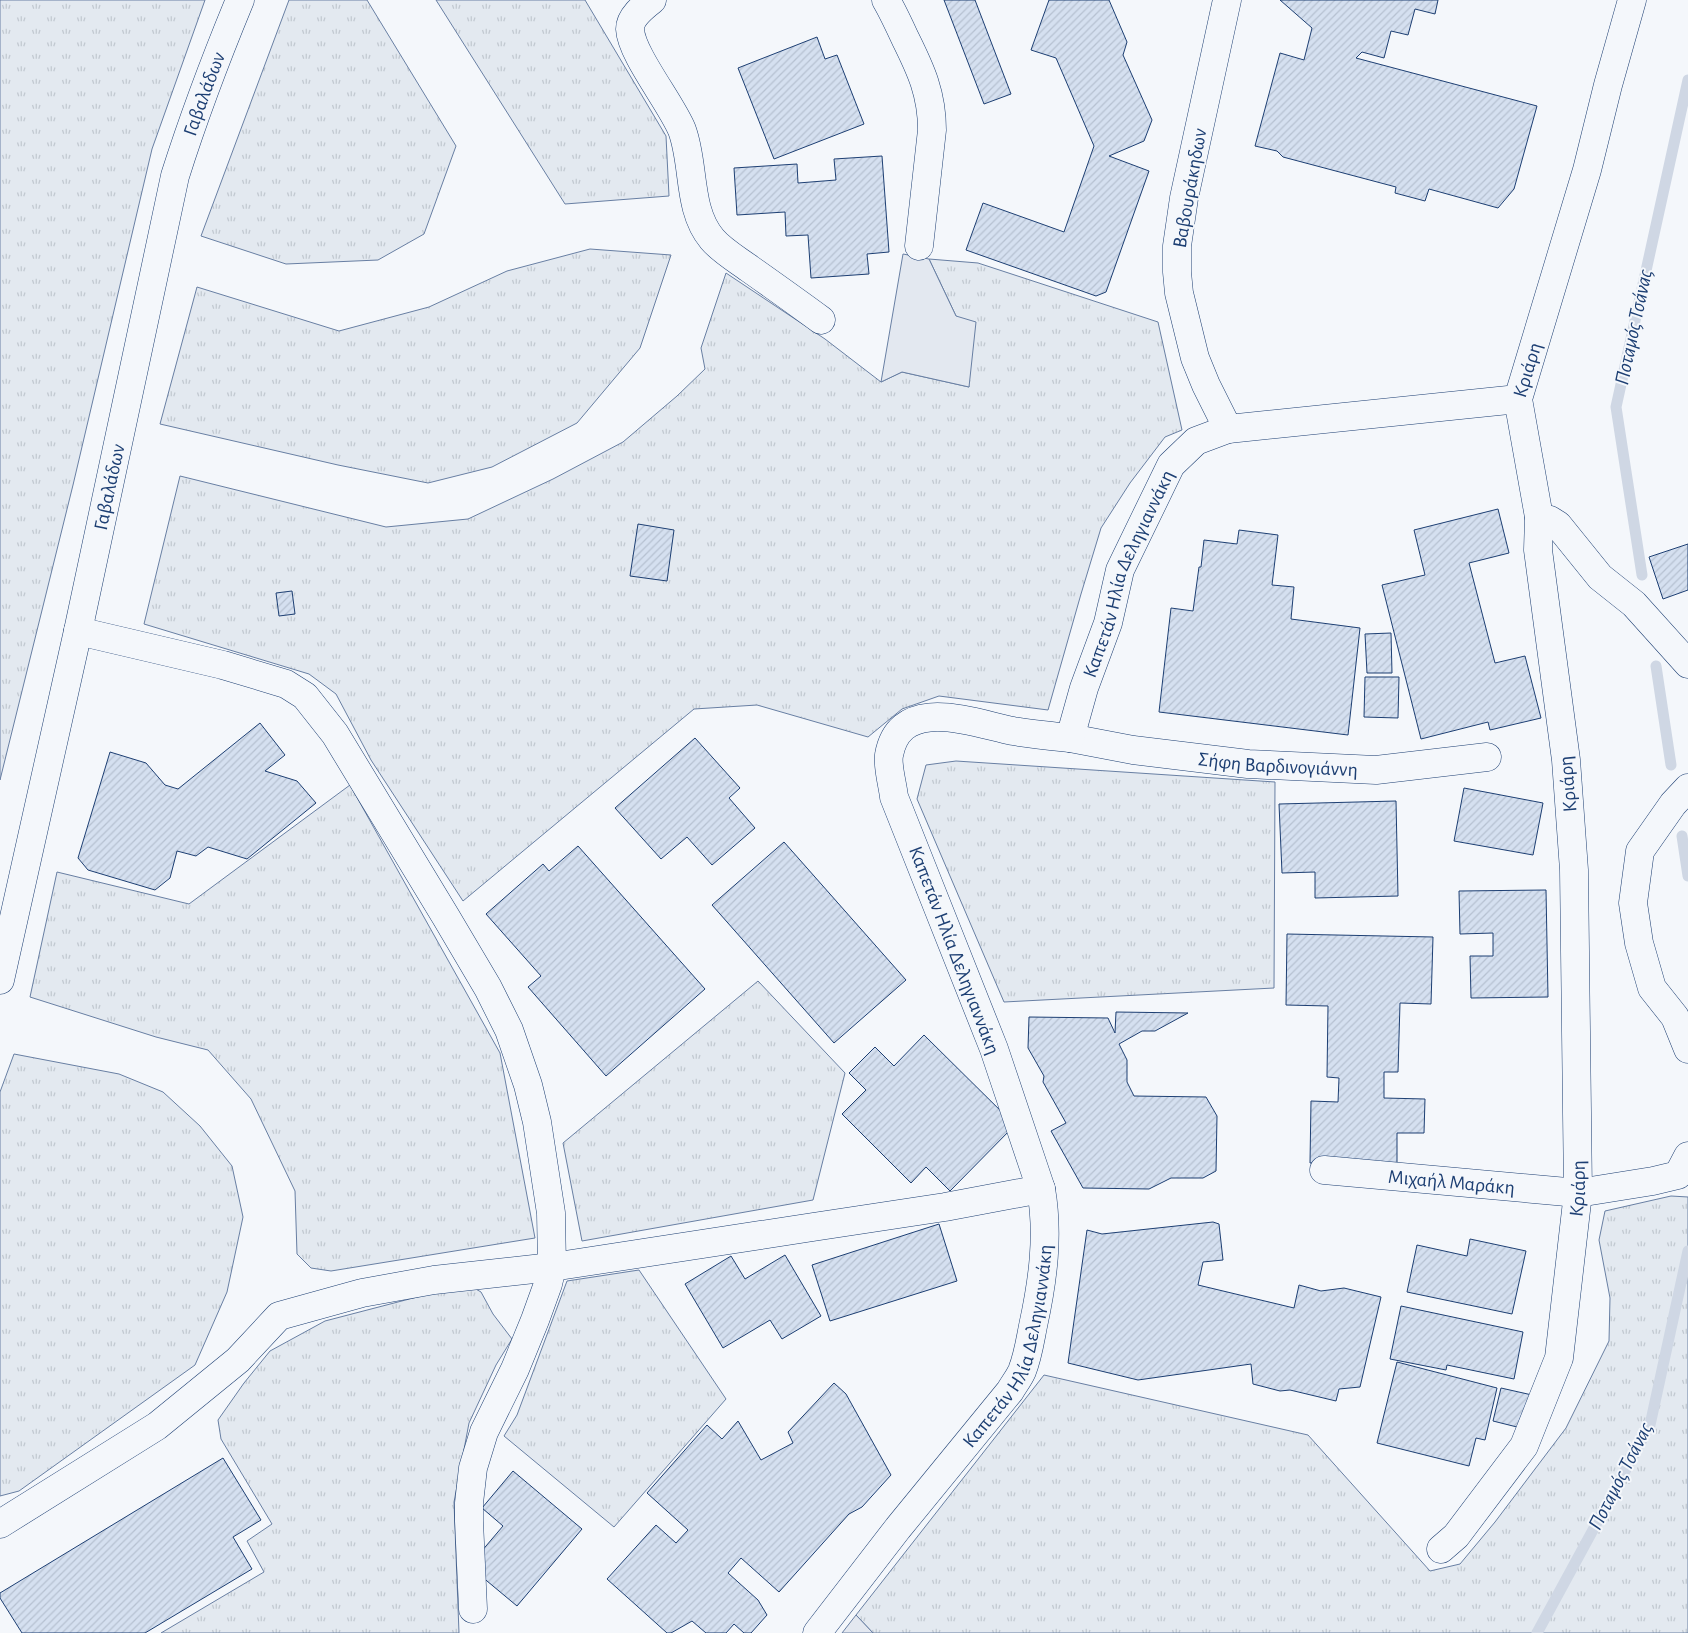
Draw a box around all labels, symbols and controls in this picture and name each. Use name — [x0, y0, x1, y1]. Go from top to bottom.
street label: Γαβαλάδων — [180, 49, 229, 138]
street label: Βαβουράκηδων — [1170, 127, 1210, 250]
water label: Ποταμός Τσάνας — [1611, 267, 1657, 387]
street label: Κριάρη — [1510, 340, 1545, 400]
street label: Γαβαλάδων — [91, 442, 129, 532]
street label: Καπετάν Ηλία Δεληγιαννάκη — [1080, 467, 1178, 680]
street label: Σήφη Βαρδινογιάννη — [1197, 749, 1358, 780]
street label: Κριάρη — [1556, 755, 1580, 813]
street label: Καπετάν Ηλία Δεληγιαννάκη — [905, 843, 1003, 1057]
street label: Κριάρη — [1566, 1160, 1589, 1218]
street label: Μιχαήλ Μαράκη — [1387, 1167, 1516, 1198]
street label: Καπετάν Ηλία Δεληγιαννάκη — [959, 1244, 1056, 1452]
water label: Ποταμός Τσάνας — [1584, 1418, 1658, 1534]

